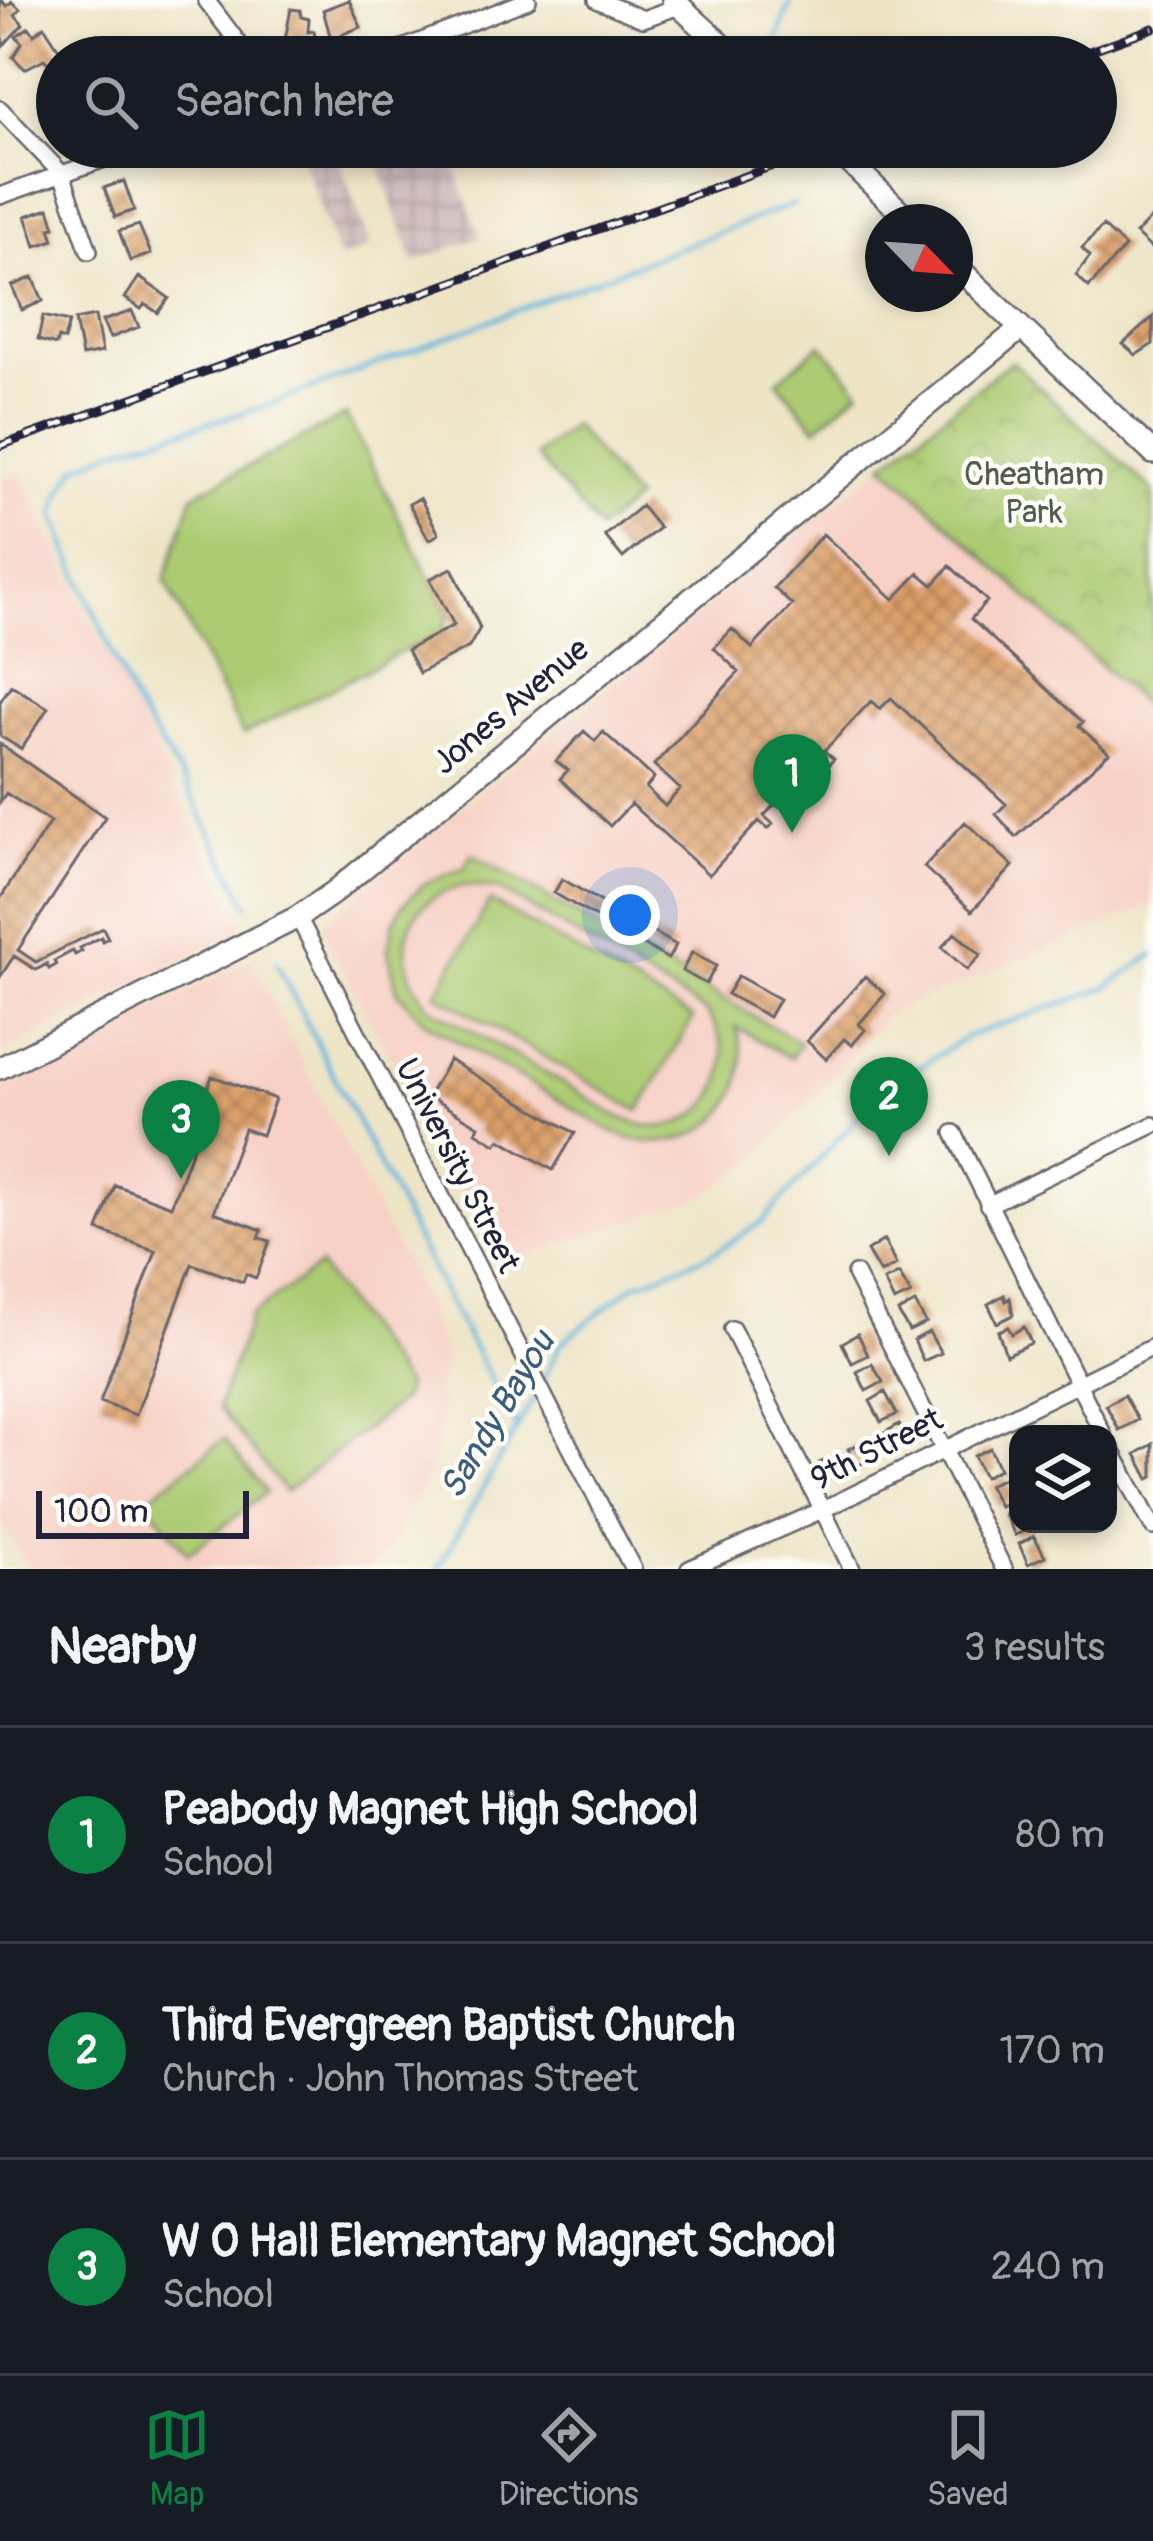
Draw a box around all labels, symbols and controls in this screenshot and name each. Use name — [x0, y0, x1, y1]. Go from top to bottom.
search box — [36, 36, 1117, 168]
icon: search — [78, 69, 144, 135]
text: Search here — [174, 74, 394, 130]
north arrow — [865, 204, 973, 312]
park label: Cheatham Park — [964, 454, 1104, 533]
street label: Jones Avenue — [424, 629, 597, 783]
pin: 1 — [753, 734, 831, 833]
your location — [600, 885, 660, 945]
street label: University Street — [386, 1052, 530, 1280]
pin: 2 — [850, 1057, 928, 1156]
pin: 3 — [142, 1080, 220, 1179]
water label: Sandy Bayou — [430, 1321, 566, 1507]
street label: 9th Street — [804, 1398, 950, 1500]
map controls — [1009, 1425, 1117, 1533]
button: layers — [1009, 1425, 1117, 1533]
scale bar — [36, 1485, 249, 1538]
text: 100 m — [54, 1491, 148, 1532]
text: Nearby — [48, 1615, 196, 1679]
text: 3 results — [964, 1623, 1105, 1672]
text: Peabody Magnet High School — [162, 1782, 698, 1838]
text: 1 — [79, 1810, 95, 1859]
text: 80 m — [1016, 1810, 1105, 1859]
text: School — [162, 1838, 274, 1887]
text: Third Evergreen Baptist Church — [162, 1998, 735, 2054]
text: 2 — [76, 2026, 98, 2075]
text: 170 m — [999, 2026, 1105, 2075]
text: Church · John Thomas Street — [162, 2054, 638, 2103]
text: W O Hall Elementary Magnet School — [162, 2214, 836, 2270]
text: 3 — [76, 2242, 98, 2291]
text: 240 m — [991, 2242, 1105, 2291]
text: School — [162, 2270, 274, 2319]
tab: Map — [144, 2402, 210, 2515]
tab: Directions — [499, 2402, 639, 2515]
tab: Saved — [927, 2402, 1009, 2515]

